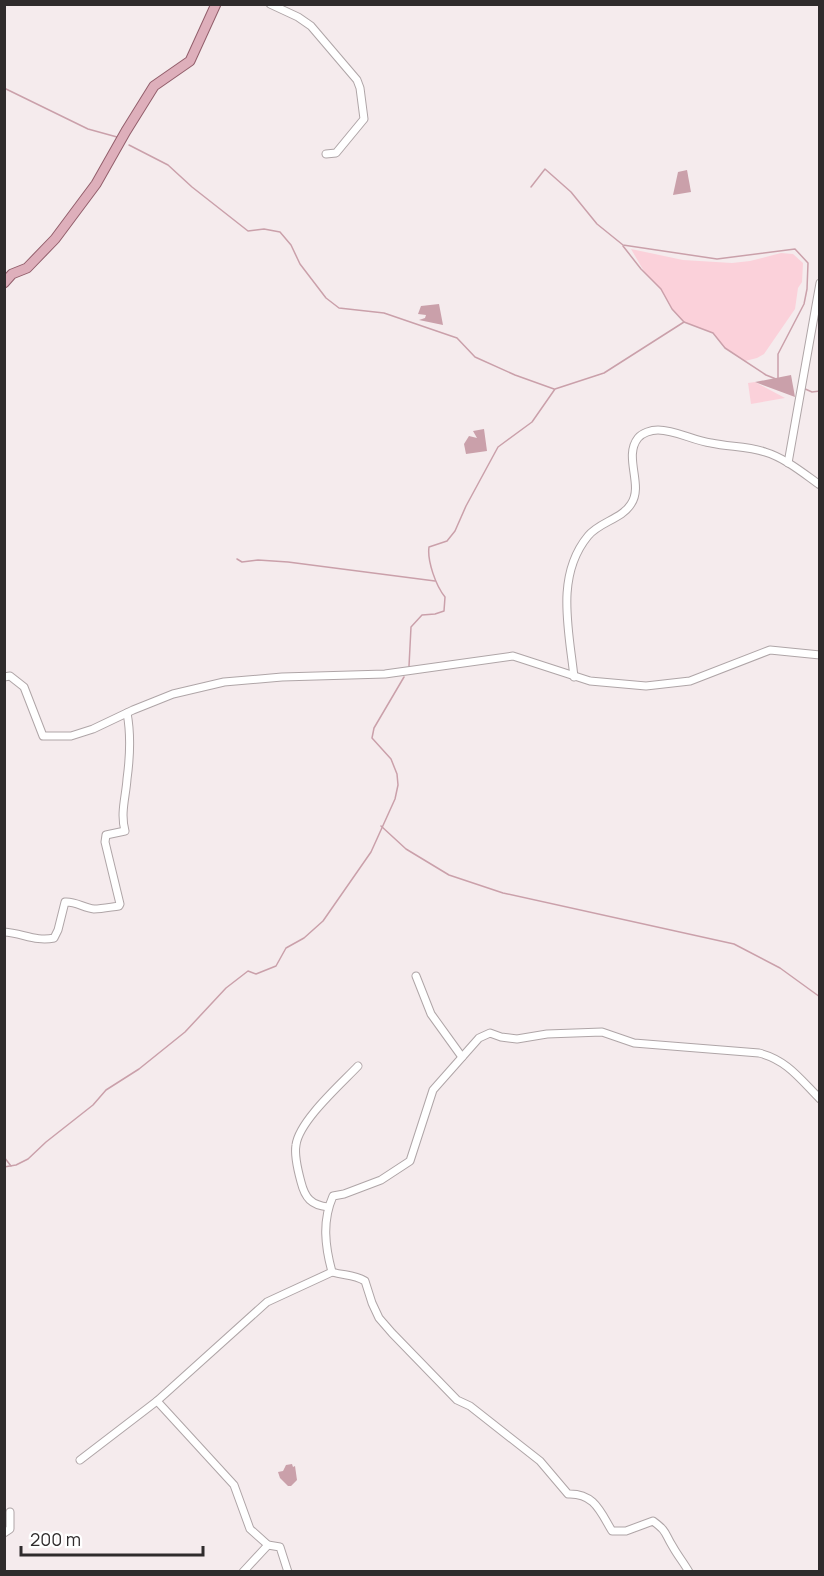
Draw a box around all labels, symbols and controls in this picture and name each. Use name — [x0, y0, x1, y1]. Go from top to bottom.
scale bar — [21, 1519, 202, 1557]
text: 200 m — [30, 1527, 81, 1551]

